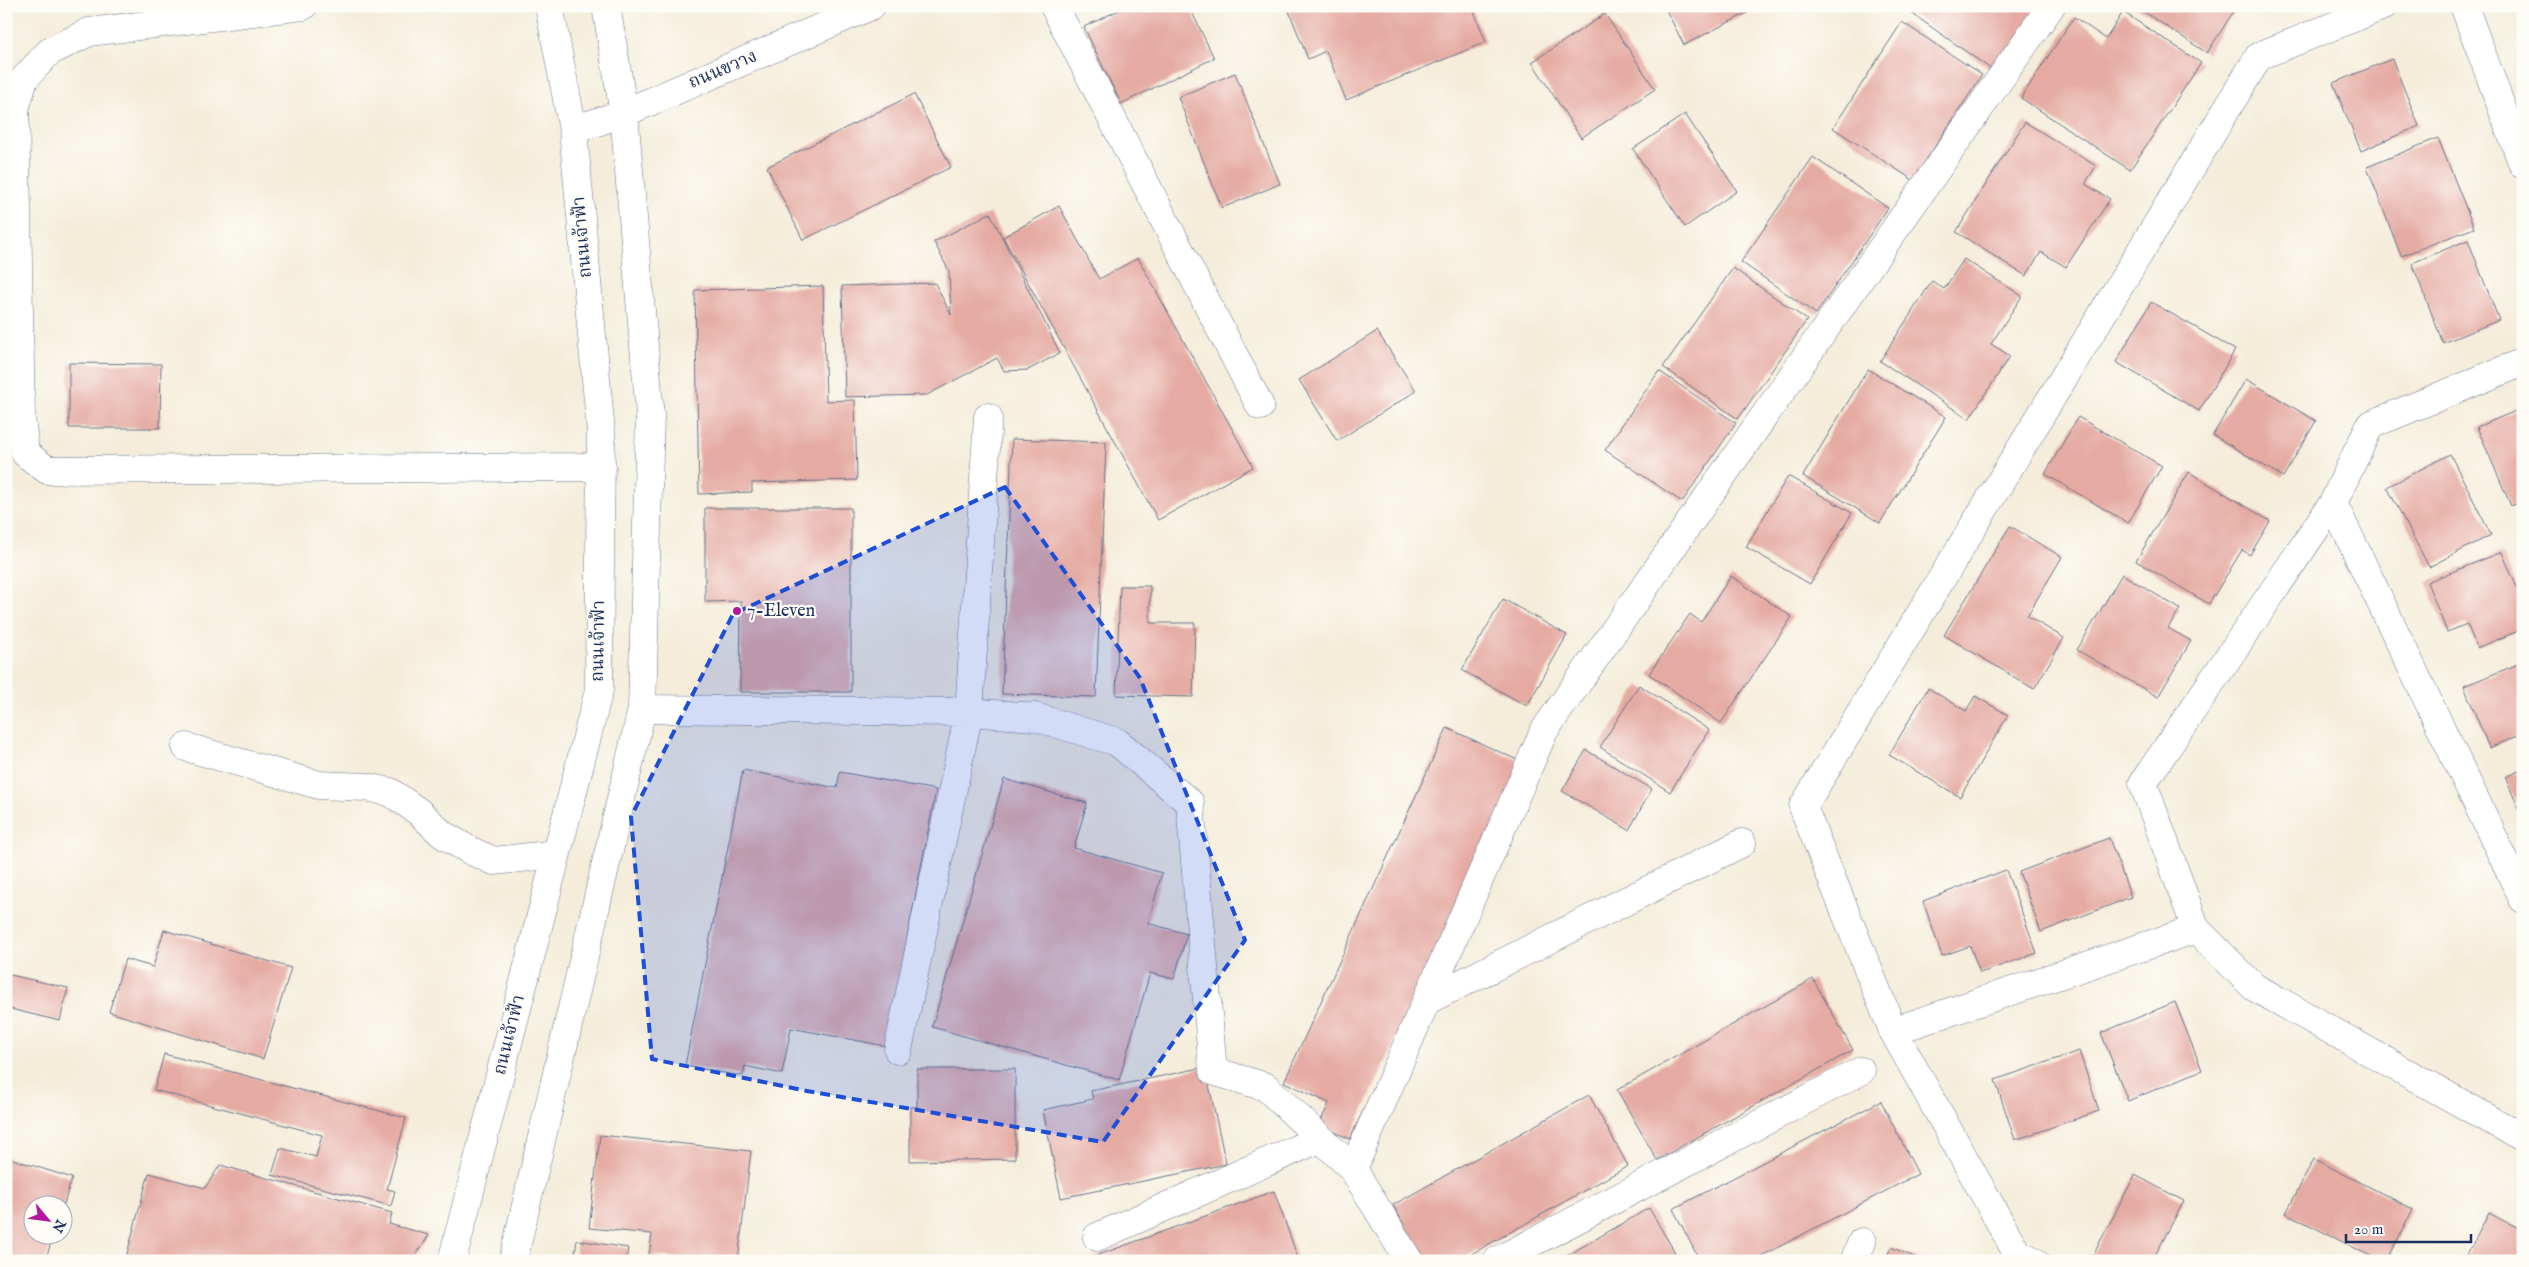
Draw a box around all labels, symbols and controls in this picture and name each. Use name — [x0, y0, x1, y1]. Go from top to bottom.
street label: ถนนขวาง — [685, 45, 761, 95]
street label: ถนนเจ้าฟ้า — [568, 195, 598, 279]
street label: ถนนเจ้าฟ้า — [587, 600, 611, 682]
place label: 7-Eleven — [747, 600, 816, 623]
marker: 7-Eleven — [731, 605, 743, 617]
street label: ถนนเจ้าฟ้า — [489, 992, 531, 1078]
north arrow — [22, 1194, 72, 1244]
scale bar — [2346, 1212, 2472, 1244]
text: N — [48, 1215, 70, 1235]
text: 20 m — [2354, 1220, 2384, 1239]

